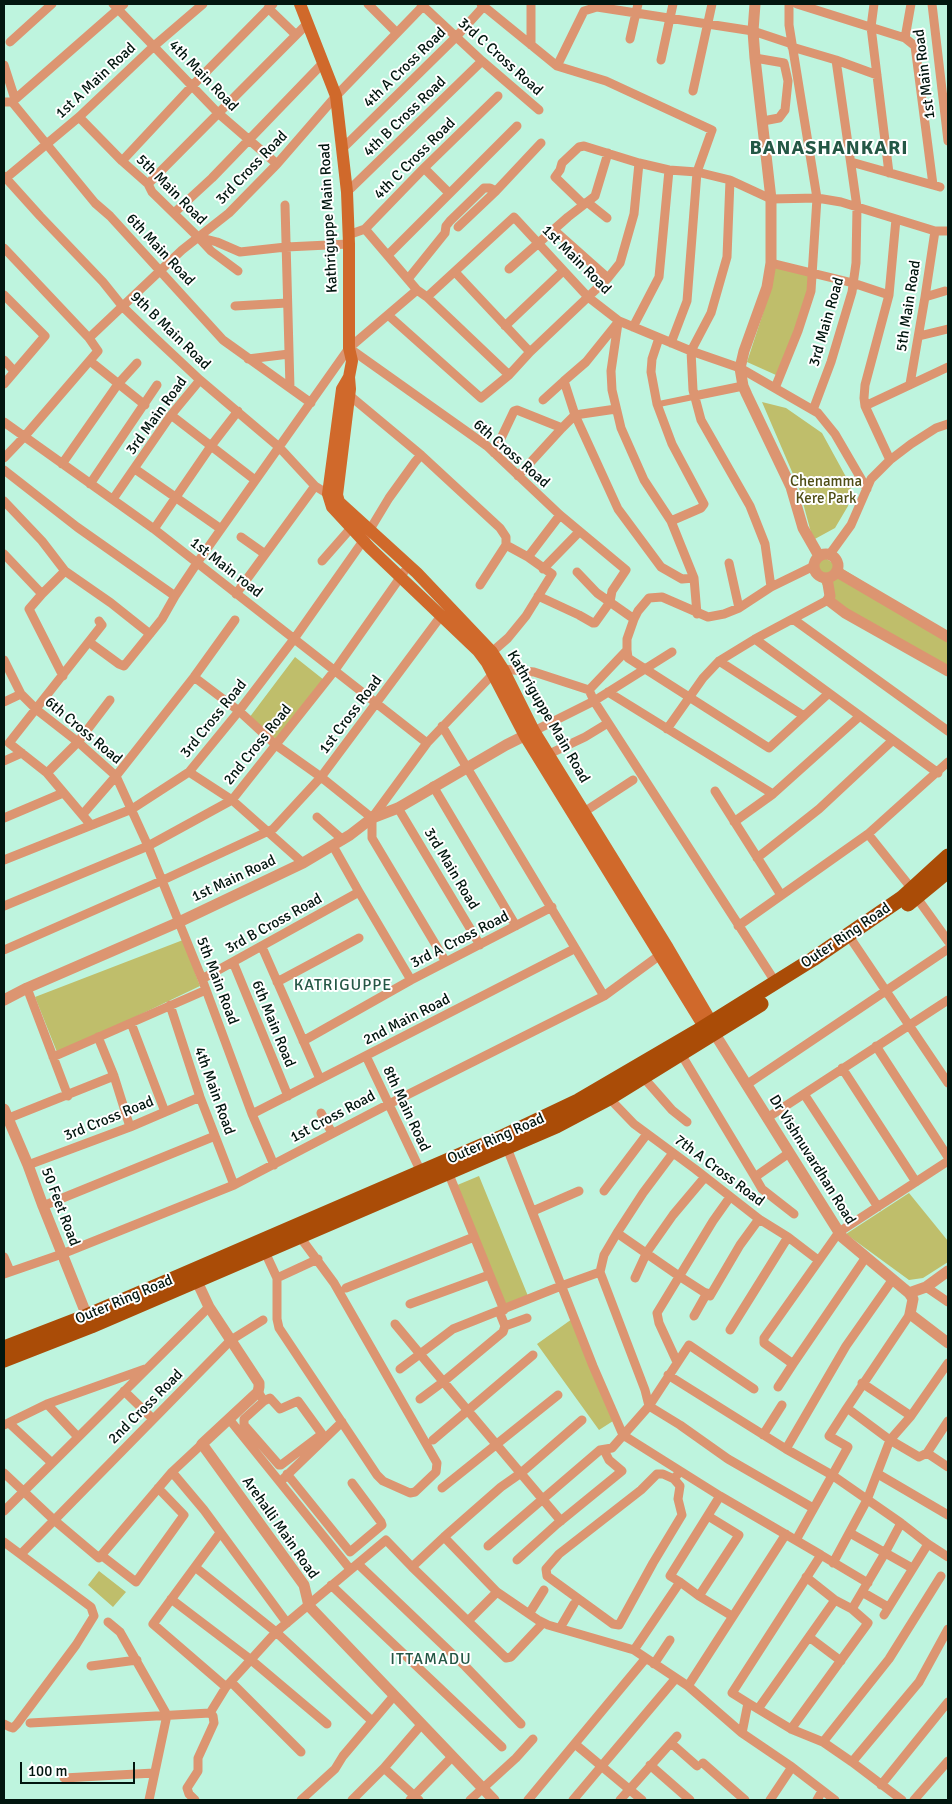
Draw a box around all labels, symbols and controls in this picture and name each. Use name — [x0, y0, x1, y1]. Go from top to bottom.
street label: 3rd C Cross Road — [454, 14, 546, 100]
street label: 4th A Cross Road — [360, 24, 450, 112]
street label: 1st Main Road — [911, 28, 939, 120]
street label: 4th Main Road — [164, 37, 242, 115]
street label: 1st A Main Road — [52, 39, 140, 123]
street label: 4th B Cross Road — [360, 73, 450, 161]
street label: 4th C Cross Road — [371, 115, 459, 203]
street label: 3rd Cross Road — [212, 127, 292, 209]
district label: BANASHANKARI — [748, 137, 910, 161]
street label: Kathriguppe Main Road — [316, 143, 342, 293]
street label: 5th Main Road — [132, 151, 210, 229]
street label: 6th Main Road — [122, 210, 198, 290]
street label: 1st Main Road — [538, 222, 614, 298]
street label: 5th Main Road — [893, 259, 925, 353]
street label: 3rd Main Road — [806, 275, 848, 369]
street label: 9th B Main Road — [126, 288, 214, 374]
street label: 3rd Main Road — [123, 373, 191, 459]
street label: 6th Cross Road — [469, 416, 553, 492]
park label: Chenamma Kere Park — [790, 473, 862, 508]
street label: 1st Main road — [186, 534, 266, 602]
street label: Kathriguppe Main Road — [503, 648, 593, 786]
street label: 1st Cross Road — [316, 672, 386, 758]
street label: 3rd Cross Road — [177, 676, 251, 762]
street label: 6th Cross Road — [41, 693, 125, 769]
street label: 2nd Cross Road — [220, 701, 296, 789]
street label: 3rd Main Road — [420, 825, 482, 913]
street label: 1st Main Road — [189, 852, 279, 906]
street label: 3rd B Cross Road — [223, 890, 325, 958]
street label: Outer Ring Road — [798, 899, 894, 973]
street label: 3rd A Cross Road — [408, 907, 512, 973]
street label: 5th Main Road — [192, 935, 242, 1027]
district label: KATRIGUPPE — [292, 976, 394, 996]
street label: 6th Main Road — [247, 978, 299, 1070]
street label: 2nd Main Road — [361, 990, 453, 1050]
street label: 4th Main Road — [190, 1045, 238, 1137]
street label: 8th Main Road — [378, 1063, 434, 1155]
street label: 1st Cross Road — [287, 1087, 379, 1147]
street label: Dr Vishnuvardhan Road — [765, 1092, 859, 1228]
street label: 3rd Cross Road — [61, 1093, 157, 1145]
street label: Outer Ring Road — [445, 1110, 547, 1168]
street label: 7th A Cross Road — [670, 1131, 768, 1211]
street label: 50 Feet Road — [37, 1165, 83, 1249]
street label: Outer Ring Road — [73, 1271, 175, 1329]
street label: 2nd Cross Road — [105, 1366, 187, 1448]
street label: Arehalli Main Road — [238, 1473, 322, 1583]
district label: ITTAMADU — [389, 1650, 473, 1670]
scale bar — [22, 1752, 138, 1784]
text: 100 m — [28, 1762, 68, 1780]

